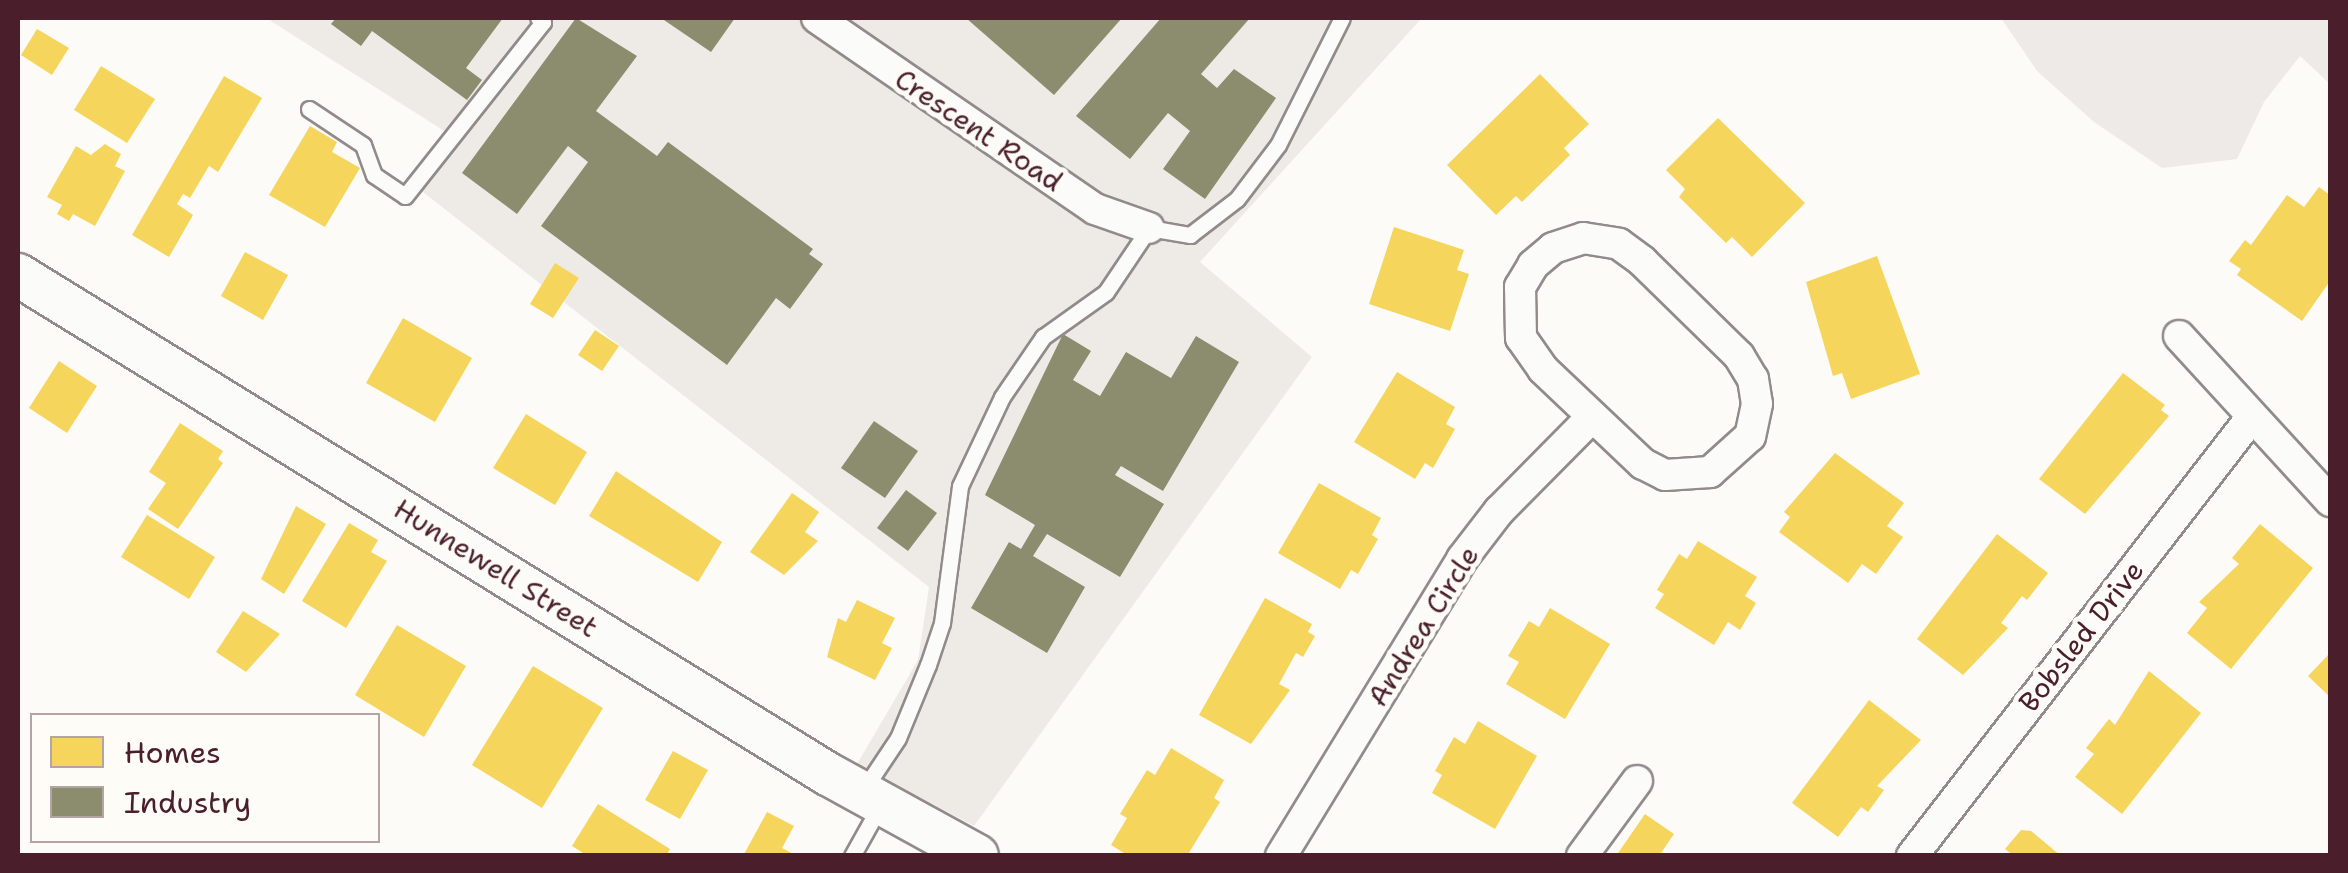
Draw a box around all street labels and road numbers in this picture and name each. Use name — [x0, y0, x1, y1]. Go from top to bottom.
street label: Crescent Road — [889, 62, 1069, 198]
street label: Hunnewell Street — [388, 492, 604, 644]
street label: Andrea Circle — [1360, 540, 1486, 712]
street label: Bobsled Drive — [2012, 554, 2150, 718]

